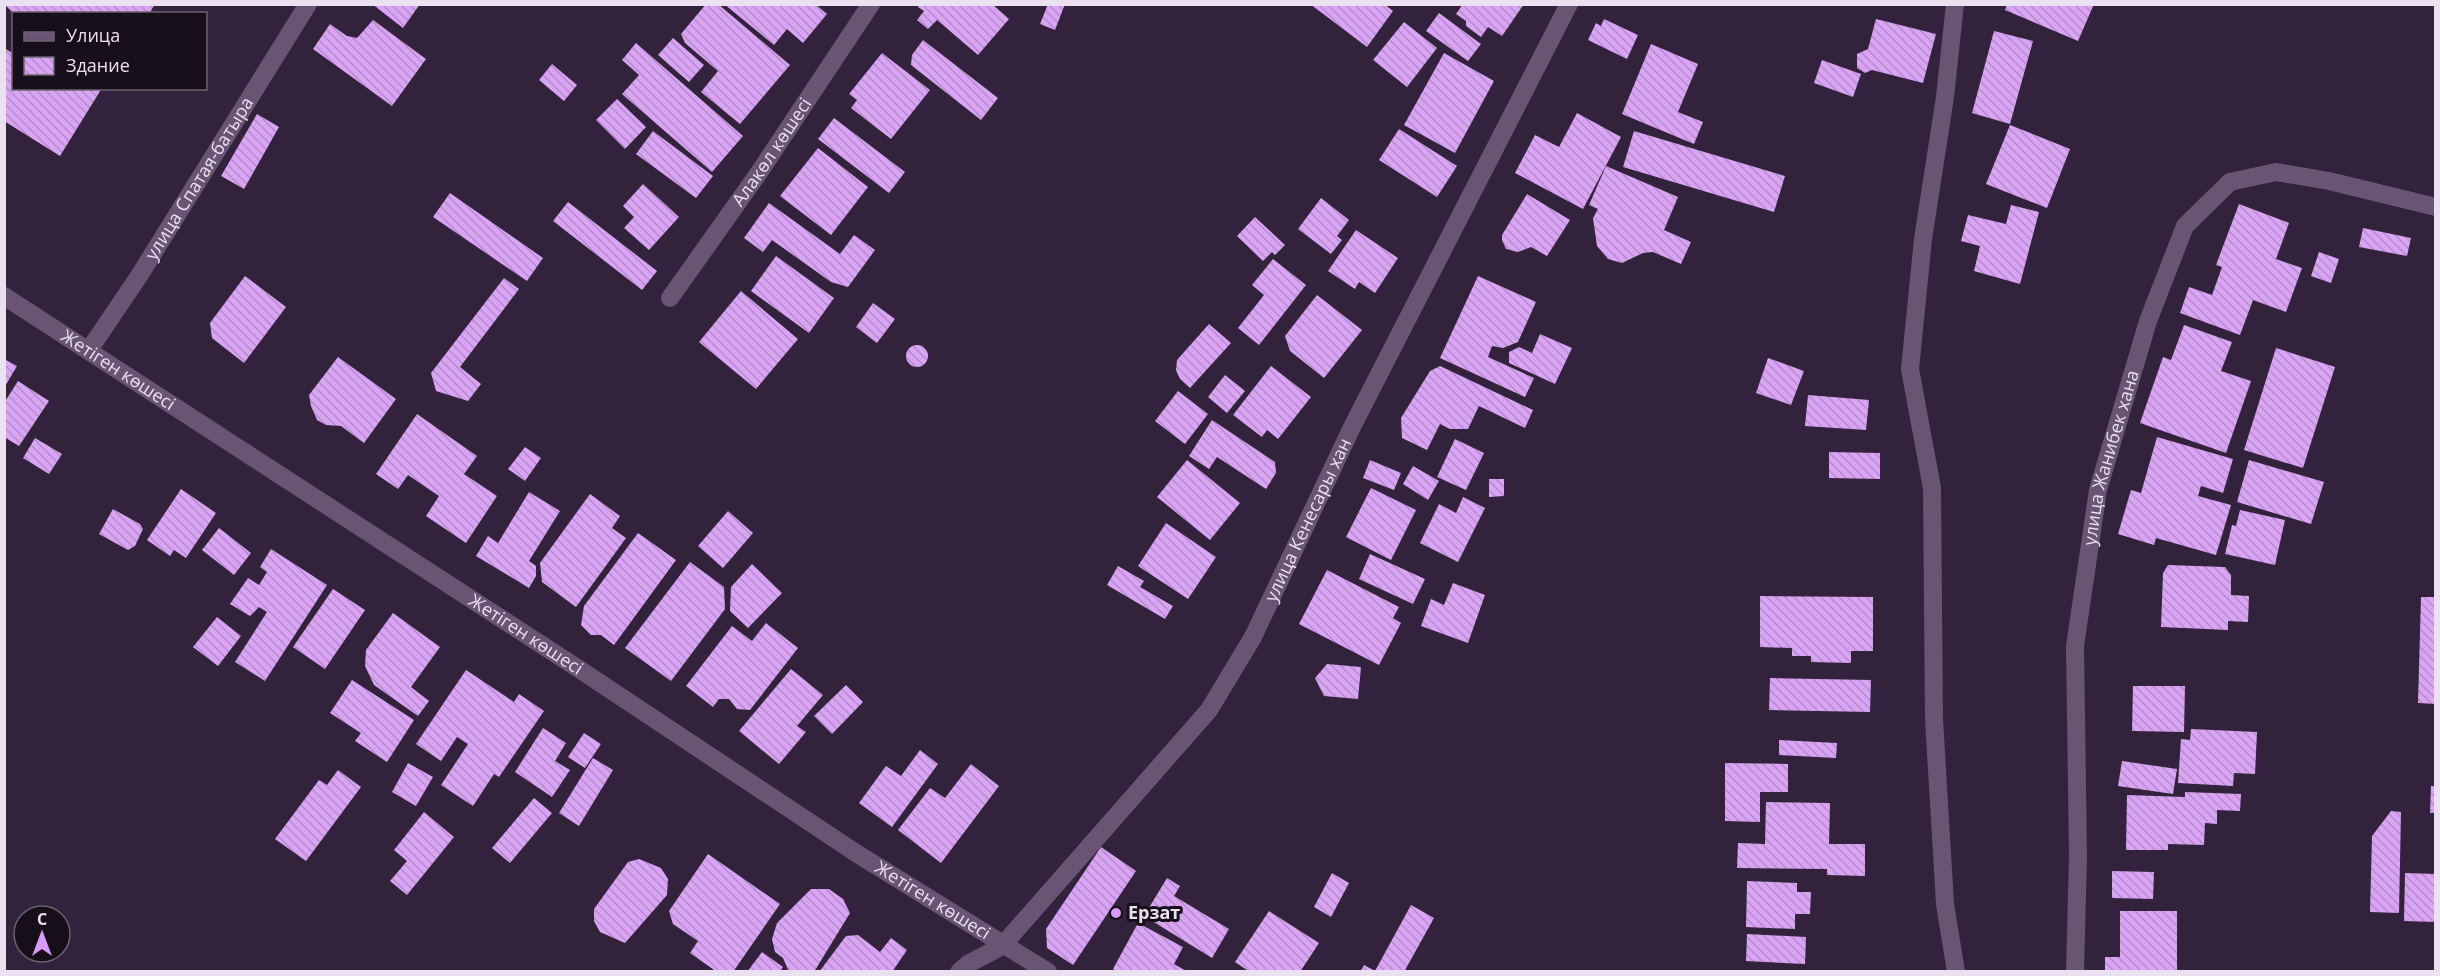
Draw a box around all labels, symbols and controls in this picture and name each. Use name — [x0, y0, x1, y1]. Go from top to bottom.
legend — [12, 12, 207, 90]
text: Улица — [66, 23, 120, 47]
text: Здание — [66, 53, 130, 77]
street label: улица Спатая-батыра — [139, 92, 258, 264]
street label: Алакөл көшесі — [726, 93, 816, 211]
street label: Жетіген көшесі — [57, 323, 180, 415]
street label: улица Жанибек хана — [2077, 367, 2144, 547]
street label: улица Кенесары хан — [1258, 434, 1356, 605]
street label: Жетіген көшесі — [465, 588, 588, 680]
street label: Жетіген көшесі — [871, 855, 995, 944]
place label: Ерзат — [1128, 900, 1180, 924]
north arrow — [12, 904, 72, 964]
marker: Ерзат — [1109, 906, 1123, 920]
text: С — [37, 908, 47, 930]

